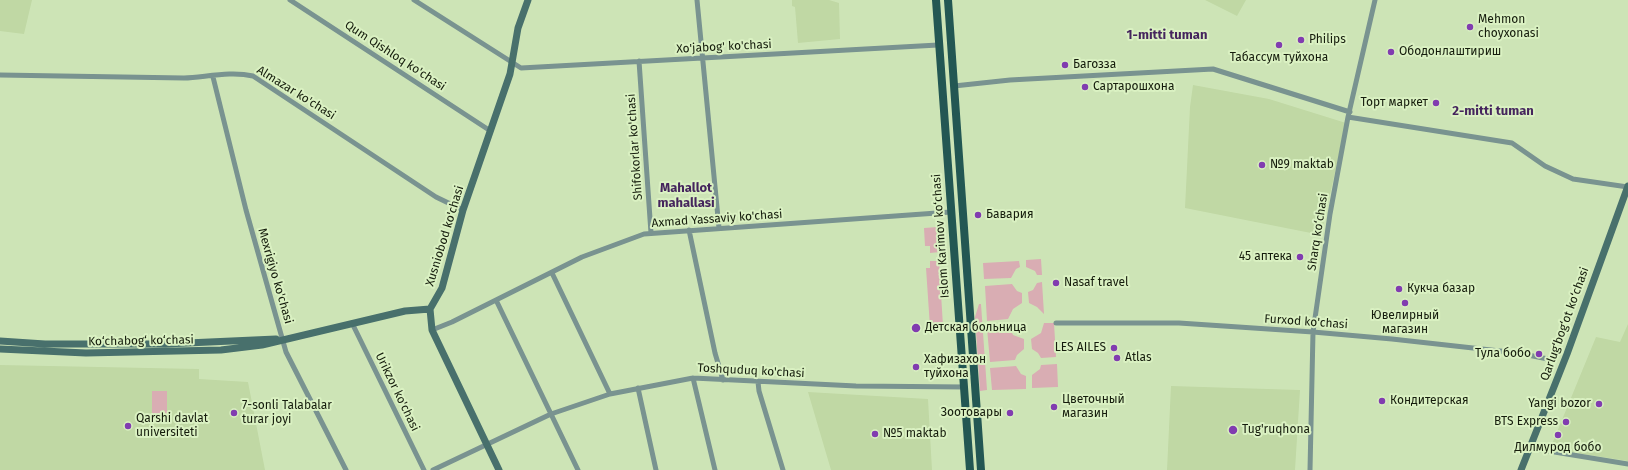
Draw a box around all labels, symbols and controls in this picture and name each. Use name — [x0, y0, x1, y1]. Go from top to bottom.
place label: Mehmon choyxonasi — [1478, 13, 1539, 41]
street label: Qum Qishloq ko'chasi — [342, 18, 448, 94]
marker: Mehmon choyxonasi — [1465, 22, 1475, 32]
district label: 1-mitti tuman — [1127, 27, 1207, 43]
place label: Philips — [1309, 33, 1346, 47]
marker: Philips — [1296, 35, 1306, 45]
street label: Xo'jabog' ko'chasi — [676, 37, 772, 57]
marker: Табассум туйхона — [1274, 40, 1284, 50]
place label: Ободонлаштириш — [1399, 45, 1501, 59]
marker: Ободонлаштириш — [1386, 47, 1396, 57]
place label: Табассум туйхона — [1230, 51, 1328, 65]
place label: Багозза — [1073, 58, 1116, 72]
marker: Багозза — [1060, 60, 1070, 70]
street label: Almazar ko'chasi — [254, 63, 338, 123]
place label: Сартарошхона — [1093, 80, 1174, 94]
marker: Сартарошхона — [1080, 82, 1090, 92]
street label: Shifokorlar ko'chasi — [624, 93, 646, 201]
place label: Торт маркет — [1361, 96, 1428, 110]
marker: Торт маркет — [1431, 98, 1441, 108]
district label: 2-mitti tuman — [1452, 103, 1534, 119]
place label: №9 maktab — [1270, 158, 1334, 172]
marker: №9 maktab — [1257, 160, 1267, 170]
street label: Islom Karimov ko‘chasi — [929, 173, 953, 299]
district label: Mahallot mahallasi — [657, 180, 715, 211]
street label: Xusniobod ko'chasi — [423, 184, 467, 288]
street label: Sharq ko‘chasi — [1305, 192, 1331, 272]
street label: Axmad Yassaviy ko'chasi — [651, 207, 783, 231]
place label: Бавария — [986, 208, 1034, 222]
marker: Бавария — [973, 210, 983, 220]
street label: Mexrigiyo ko'chasi — [254, 226, 296, 326]
place label: 45 аптека — [1239, 250, 1292, 264]
marker: 45 аптека — [1295, 252, 1305, 262]
street label: Qarlug‘bog‘ot ko‘chasi — [1538, 265, 1592, 383]
place label: Nasaf travel — [1064, 276, 1129, 290]
marker: Nasaf travel — [1051, 278, 1061, 288]
place label: Кукча базар — [1407, 282, 1475, 296]
marker: Кукча базар — [1394, 284, 1404, 294]
marker: Ювелирный магазин — [1400, 298, 1410, 308]
place label: Ювелирный магазин — [1371, 309, 1439, 337]
street label: Furxod ko'chasi — [1264, 312, 1348, 332]
place label: Детская больница — [925, 321, 1027, 335]
marker: Детская больница — [910, 322, 922, 334]
street label: Ko‘chabog‘ ko‘chasi — [88, 333, 194, 349]
place label: LES AILES — [1055, 341, 1106, 355]
marker: LES AILES — [1109, 343, 1119, 353]
place label: Тула бобо — [1475, 347, 1531, 361]
marker: Тула бобо — [1534, 349, 1544, 359]
street label: Urikzor ko'chasi — [372, 350, 422, 434]
place label: Atlas — [1125, 351, 1152, 365]
place label: Хафизахон туйхона — [924, 353, 986, 381]
marker: Atlas — [1112, 353, 1122, 363]
street label: Toshquduq ko'chasi — [697, 361, 805, 381]
marker: Хафизахон туйхона — [911, 362, 921, 372]
place label: Цветочный магазин — [1062, 393, 1125, 421]
place label: Кондитерская — [1390, 394, 1469, 408]
marker: Кондитерская — [1377, 396, 1387, 406]
place label: Yangi bozor — [1528, 397, 1591, 411]
place label: 7-sonli Talabalar turar joyi — [242, 399, 332, 427]
marker: Yangi bozor — [1594, 399, 1604, 409]
marker: Цветочный магазин — [1049, 402, 1059, 412]
place label: Зоотовары — [941, 406, 1002, 420]
marker: 7-sonli Talabalar turar joyi — [229, 408, 239, 418]
marker: Зоотовары — [1005, 408, 1015, 418]
place label: Qarshi davlat universiteti — [136, 412, 208, 440]
place label: BTS Express — [1494, 415, 1558, 429]
marker: BTS Express — [1561, 417, 1571, 427]
marker: Qarshi davlat universiteti — [123, 421, 133, 431]
place label: Tug'ruqhona — [1242, 423, 1310, 437]
marker: Tug'ruqhona — [1227, 424, 1239, 436]
place label: №5 maktab — [883, 427, 947, 441]
marker: №5 maktab — [870, 429, 880, 439]
marker: Дилмурод бобо — [1553, 430, 1563, 440]
place label: Дилмурод бобо — [1514, 441, 1602, 455]

